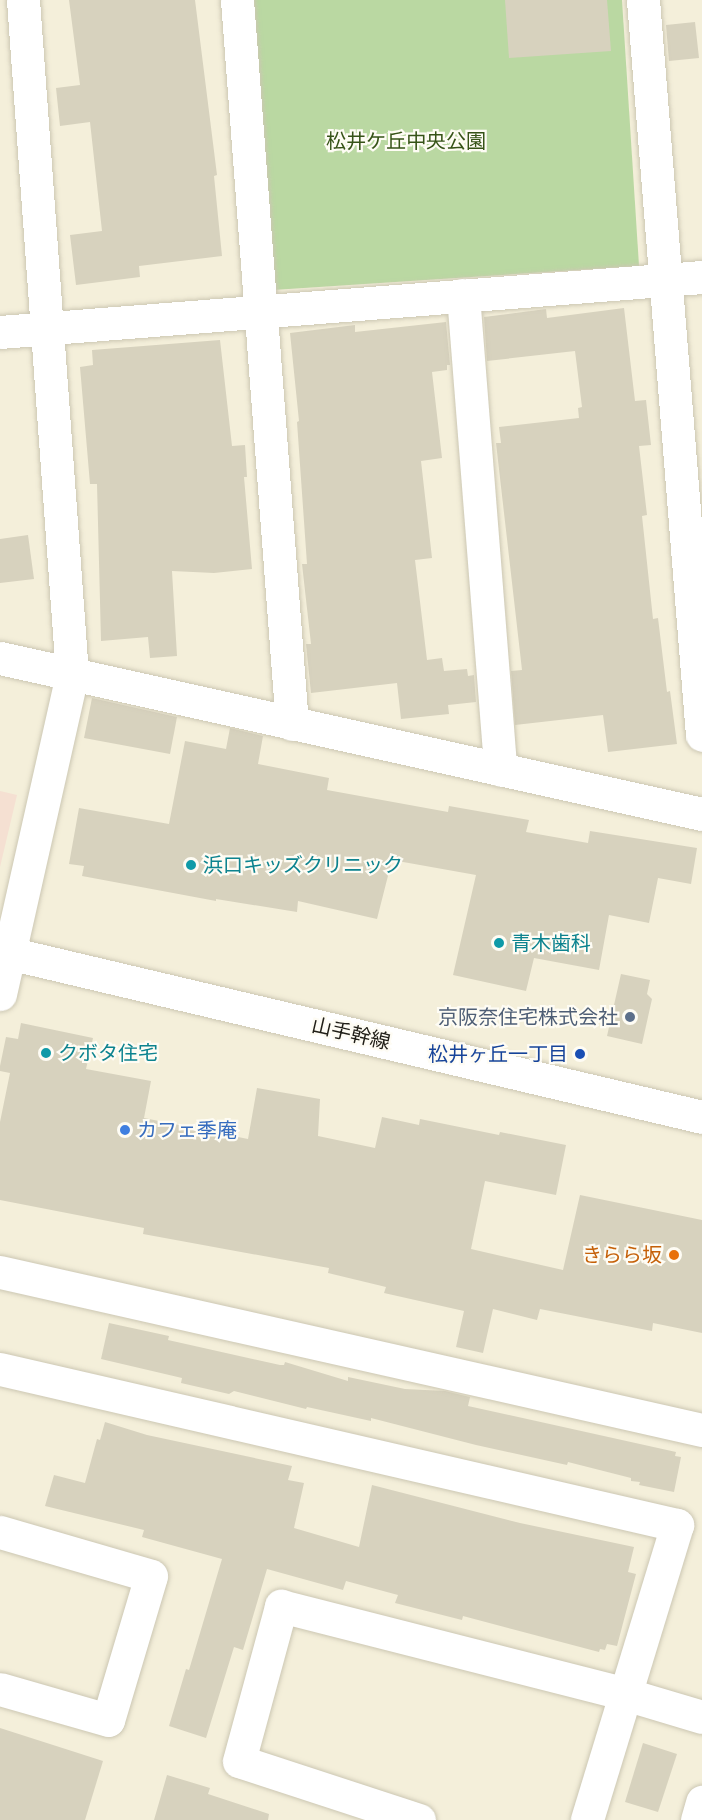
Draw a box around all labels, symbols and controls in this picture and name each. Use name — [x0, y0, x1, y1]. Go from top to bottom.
park label: 松井ケ丘中央公園 — [326, 129, 486, 153]
place label: 浜口キッズクリニック — [203, 853, 403, 877]
marker: 浜口キッズクリニック — [184, 858, 198, 872]
place label: 青木歯科 — [511, 931, 591, 955]
marker: 青木歯科 — [492, 936, 506, 950]
place label: 京阪奈住宅株式会社 — [438, 1005, 618, 1029]
marker: 京阪奈住宅株式会社 — [623, 1010, 637, 1024]
street label: 山手幹線 — [309, 1013, 393, 1055]
place label: クボタ住宅 — [58, 1041, 158, 1065]
place label: 松井ヶ丘一丁目 — [428, 1042, 568, 1066]
marker: クボタ住宅 — [39, 1046, 53, 1060]
marker: 松井ヶ丘一丁目 — [573, 1047, 587, 1061]
place label: カフェ季庵 — [137, 1118, 237, 1142]
marker: カフェ季庵 — [118, 1123, 132, 1137]
place label: きらら坂 — [582, 1243, 662, 1267]
marker: きらら坂 — [667, 1248, 681, 1262]

